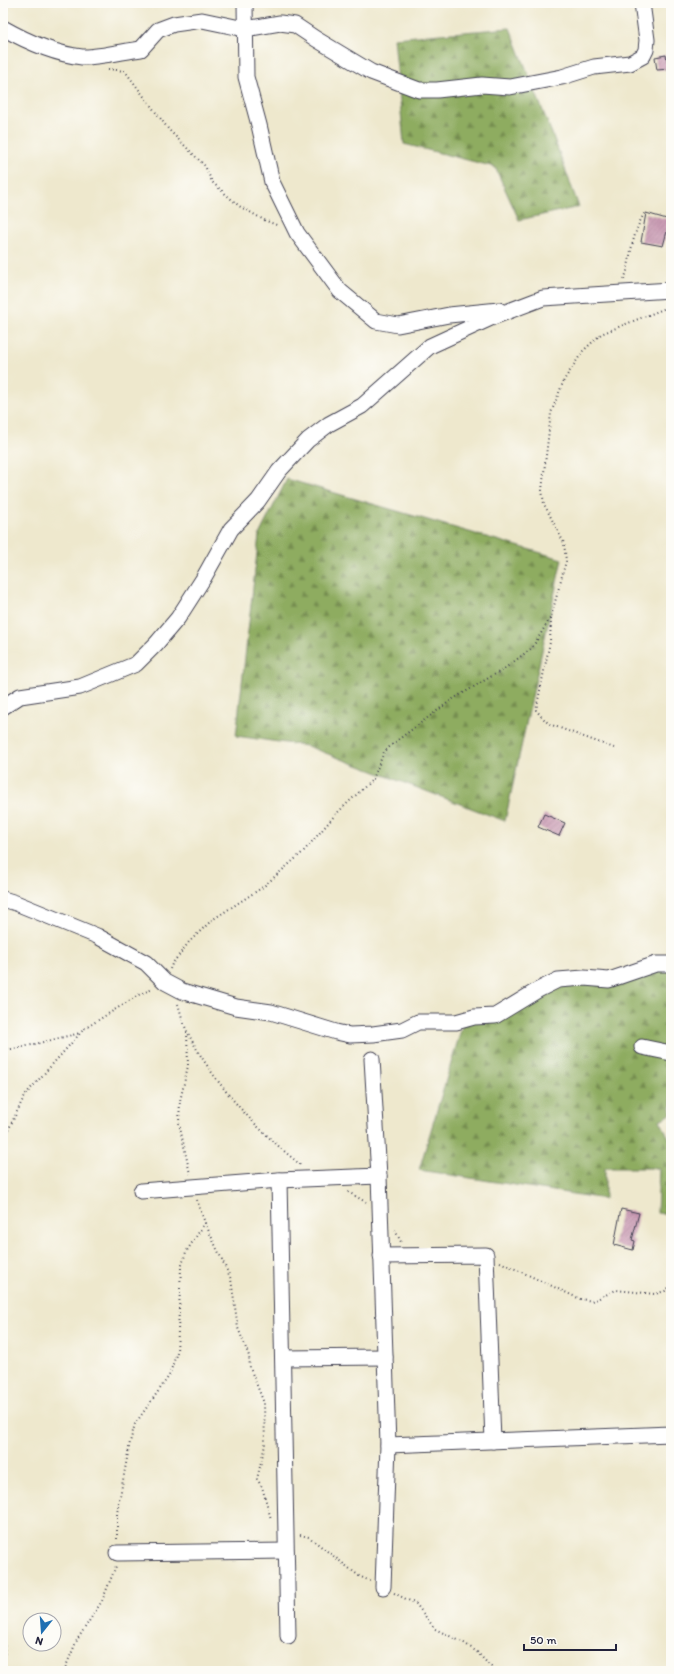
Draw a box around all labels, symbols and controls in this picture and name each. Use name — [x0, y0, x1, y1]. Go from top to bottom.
north arrow — [22, 1612, 62, 1652]
scale bar — [524, 1626, 616, 1652]
text: 50 m — [530, 1633, 556, 1647]
text: N — [34, 1634, 45, 1648]

